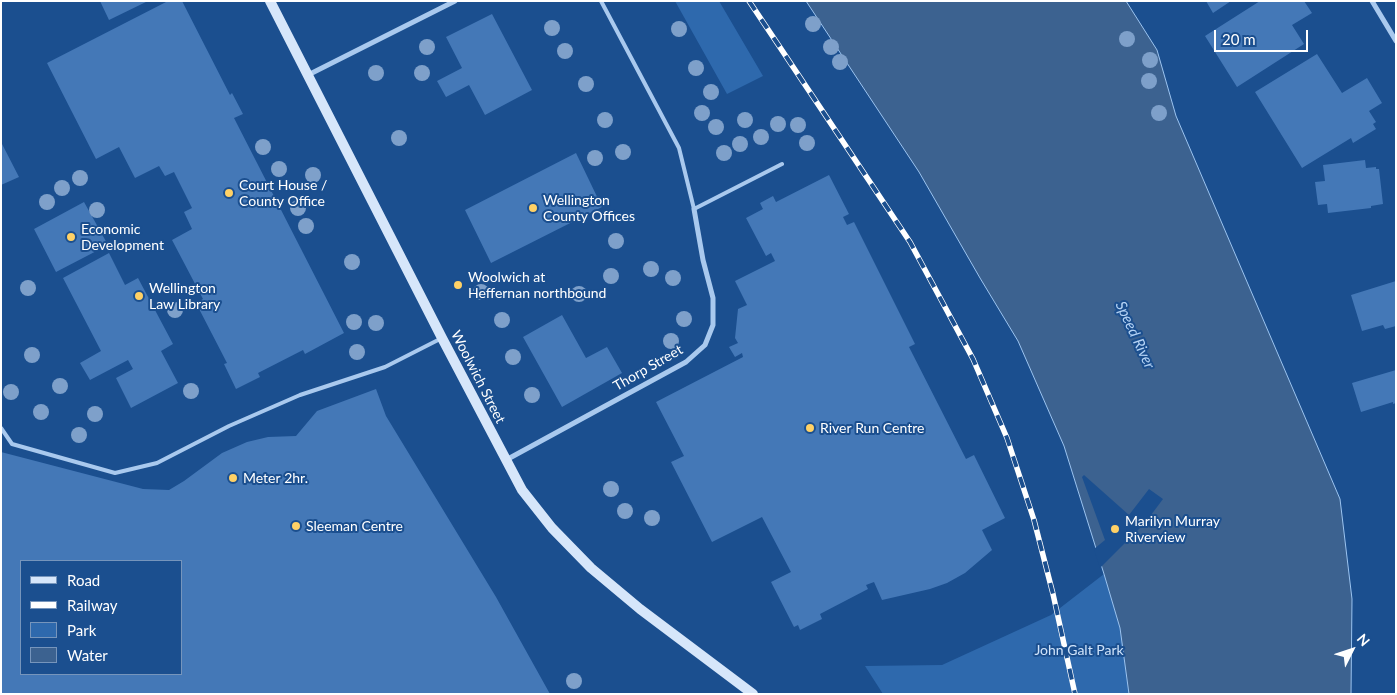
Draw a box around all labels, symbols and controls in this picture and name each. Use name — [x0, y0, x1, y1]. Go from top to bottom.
scale bar — [1217, 20, 1311, 52]
text: 20 m — [1222, 30, 1256, 48]
place label: Court House / County Office — [239, 177, 327, 210]
marker: Court House / County Office — [223, 187, 235, 199]
place label: Wellington County Offices — [543, 192, 635, 224]
marker: Wellington County Offices — [527, 202, 539, 214]
place label: Economic Development — [81, 221, 164, 253]
marker: Economic Development — [65, 231, 77, 243]
place label: Woolwich at Heffernan northbound — [468, 269, 606, 302]
marker: Woolwich at Heffernan northbound — [452, 279, 464, 291]
place label: Wellington Law Library — [149, 280, 220, 312]
marker: Wellington Law Library — [133, 290, 145, 302]
water label: Speed River — [1112, 298, 1158, 372]
street label: Woolwich Street — [447, 328, 509, 426]
street label: Thorp Street — [610, 341, 686, 395]
place label: River Run Centre — [820, 420, 924, 436]
marker: River Run Centre — [804, 422, 816, 434]
place label: Meter 2hr. — [243, 470, 308, 486]
marker: Meter 2hr. — [227, 472, 239, 484]
place label: Marilyn Murray Riverview — [1125, 513, 1220, 546]
place label: Sleeman Centre — [306, 518, 403, 534]
marker: Sleeman Centre — [290, 520, 302, 532]
marker: Marilyn Murray Riverview — [1109, 523, 1121, 535]
legend — [20, 560, 182, 675]
text: Road — [67, 571, 100, 589]
text: Railway — [67, 596, 118, 614]
text: Park — [67, 621, 96, 639]
north arrow — [1327, 625, 1377, 675]
text: N — [1354, 630, 1374, 649]
park label: John Galt Park — [1034, 642, 1124, 658]
text: Water — [67, 646, 108, 664]

